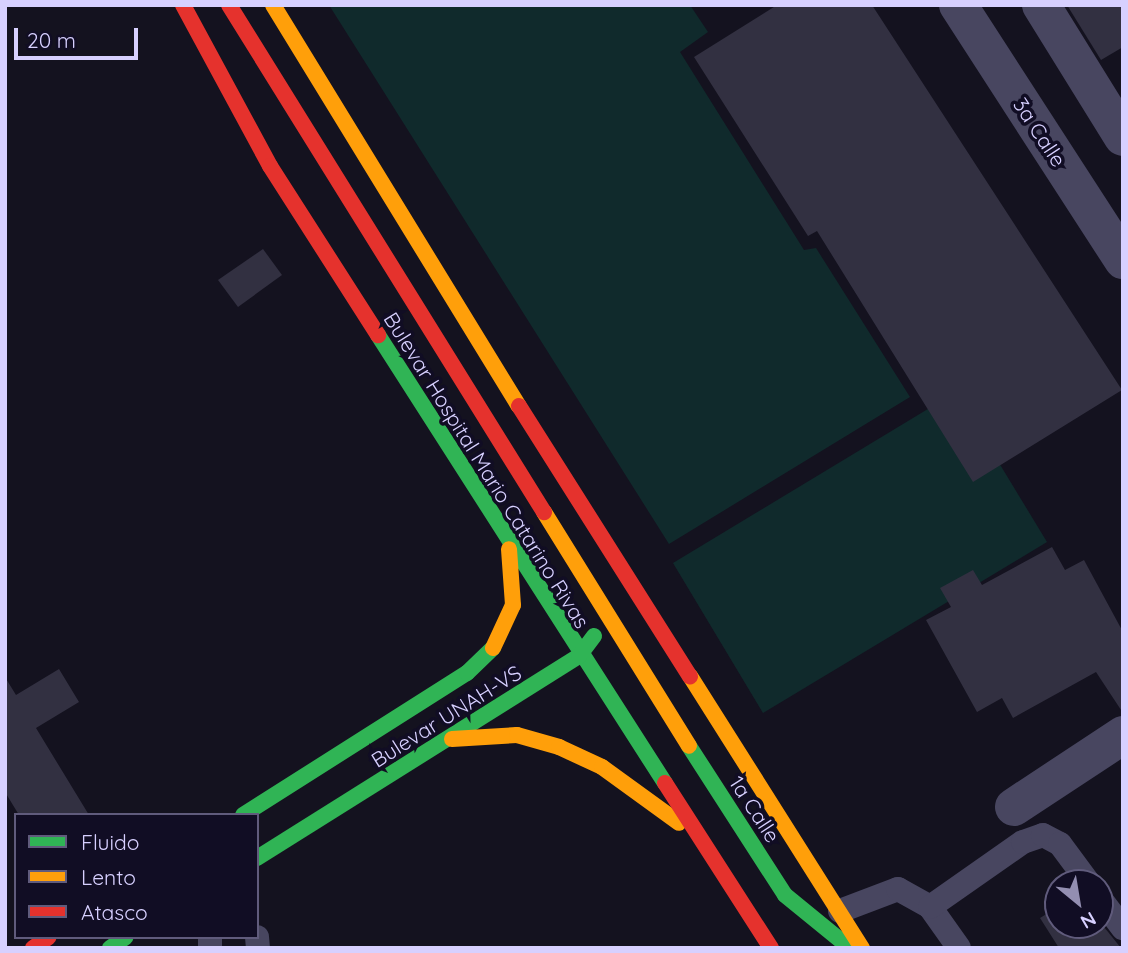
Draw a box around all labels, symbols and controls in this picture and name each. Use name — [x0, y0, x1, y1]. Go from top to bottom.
scale bar — [18, 14, 142, 58]
text: 20 m — [27, 27, 76, 53]
street label: 3a Calle — [1008, 93, 1072, 171]
street label: Bulevar Hospital Mario Catarino Rivas — [379, 307, 595, 633]
street label: Bulevar UNAH-VS — [366, 660, 526, 772]
street label: 1a Calle — [724, 771, 786, 847]
legend — [14, 813, 259, 939]
text: Fluido — [81, 829, 139, 855]
text: Lento — [81, 864, 136, 890]
north arrow — [1044, 869, 1114, 939]
text: Atasco — [81, 899, 148, 925]
text: N — [1076, 907, 1101, 934]

